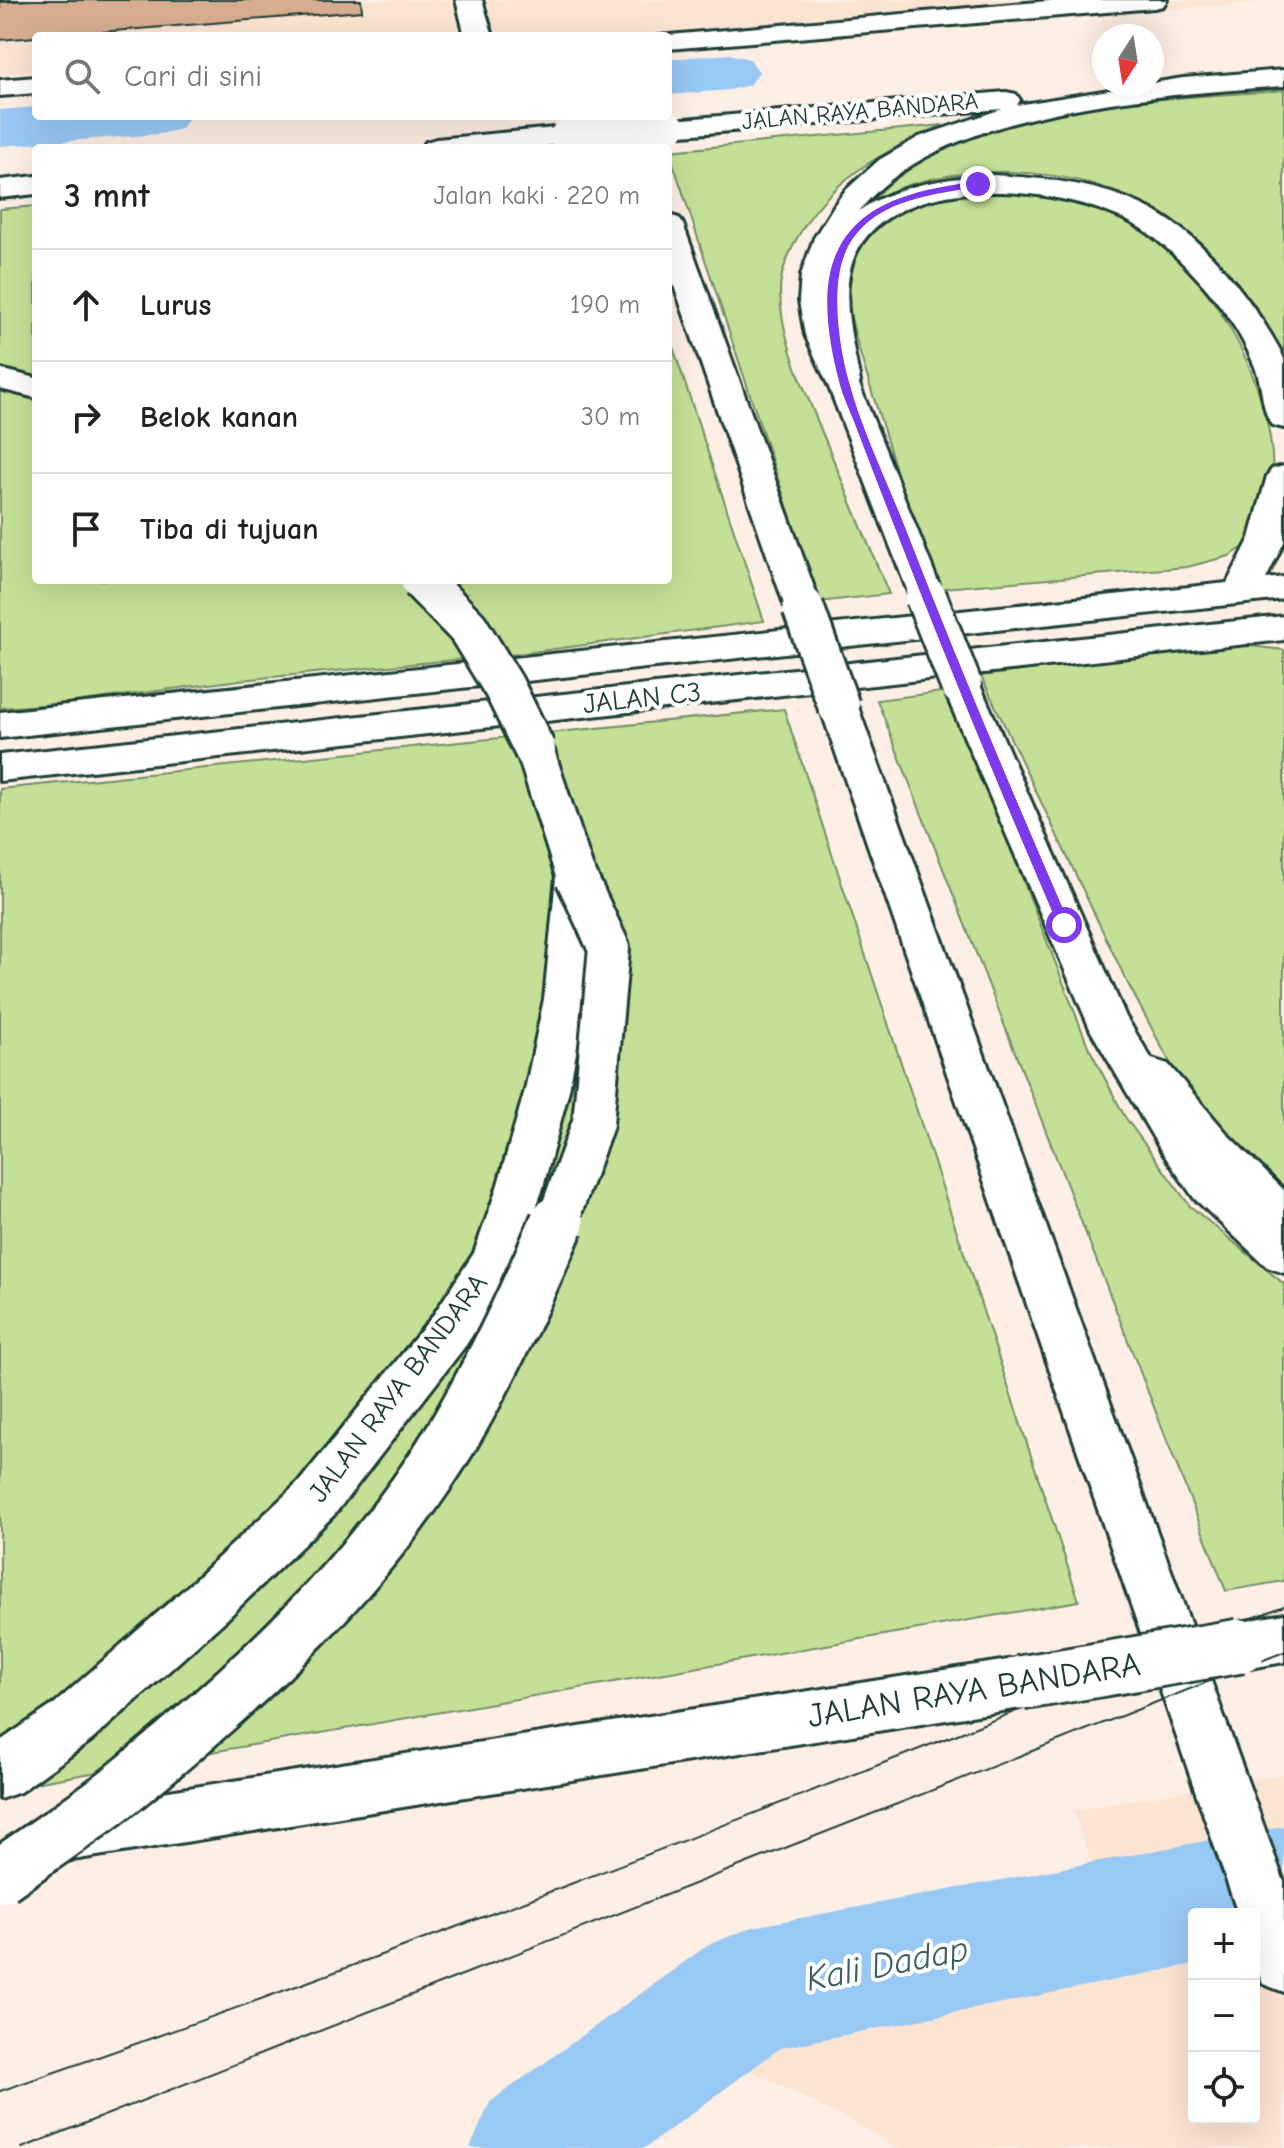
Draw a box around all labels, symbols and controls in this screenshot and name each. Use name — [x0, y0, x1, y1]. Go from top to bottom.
north arrow — [1092, 24, 1164, 96]
search box — [32, 32, 672, 120]
icon: search — [60, 54, 104, 98]
text: Cari di sini — [124, 59, 262, 94]
street label: JALAN RAYA BANDARA — [741, 87, 979, 135]
route end — [960, 166, 996, 202]
text: 3 mnt — [64, 176, 150, 216]
text: Jalan kaki · 220 m — [433, 181, 640, 211]
icon: ahead — [64, 283, 108, 327]
text: Lurus — [140, 288, 211, 323]
text: 190 m — [570, 290, 640, 320]
icon: right — [64, 395, 108, 439]
text: Belok kanan — [140, 400, 298, 435]
text: 30 m — [581, 402, 640, 432]
icon: arrive — [64, 507, 108, 551]
text: Tiba di tujuan — [140, 512, 319, 547]
street label: JALAN C3 — [581, 676, 703, 720]
route start — [1046, 907, 1082, 943]
street label: JALAN RAYA BANDARA — [302, 1268, 494, 1508]
street label: JALAN RAYA BANDARA — [805, 1644, 1143, 1736]
map controls — [1188, 1908, 1260, 2124]
button: + — [1188, 1908, 1260, 1980]
water label: Kali Dadap — [802, 1928, 972, 2000]
button: − — [1188, 1980, 1260, 2052]
button: locate — [1188, 2052, 1260, 2124]

